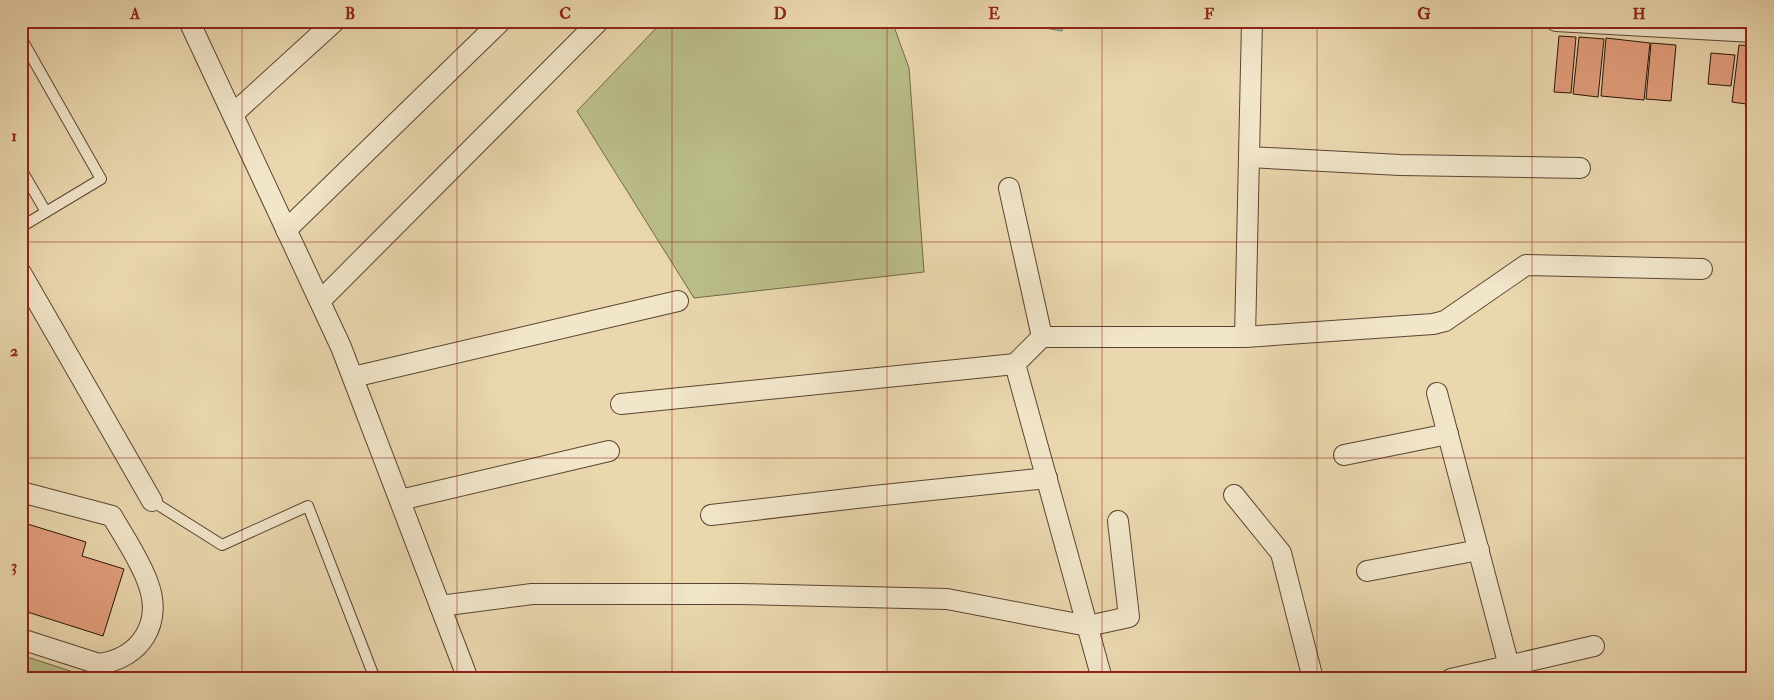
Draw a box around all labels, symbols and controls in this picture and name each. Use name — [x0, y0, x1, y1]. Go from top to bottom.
text: A — [129, 4, 141, 24]
text: B — [345, 4, 355, 24]
text: C — [559, 4, 571, 24]
text: D — [773, 4, 787, 24]
text: E — [988, 4, 1000, 24]
text: F — [1204, 4, 1214, 24]
text: G — [1417, 4, 1431, 24]
text: H — [1632, 4, 1646, 24]
text: 1 — [11, 126, 17, 146]
text: 2 — [10, 341, 18, 361]
text: 3 — [11, 556, 17, 576]

